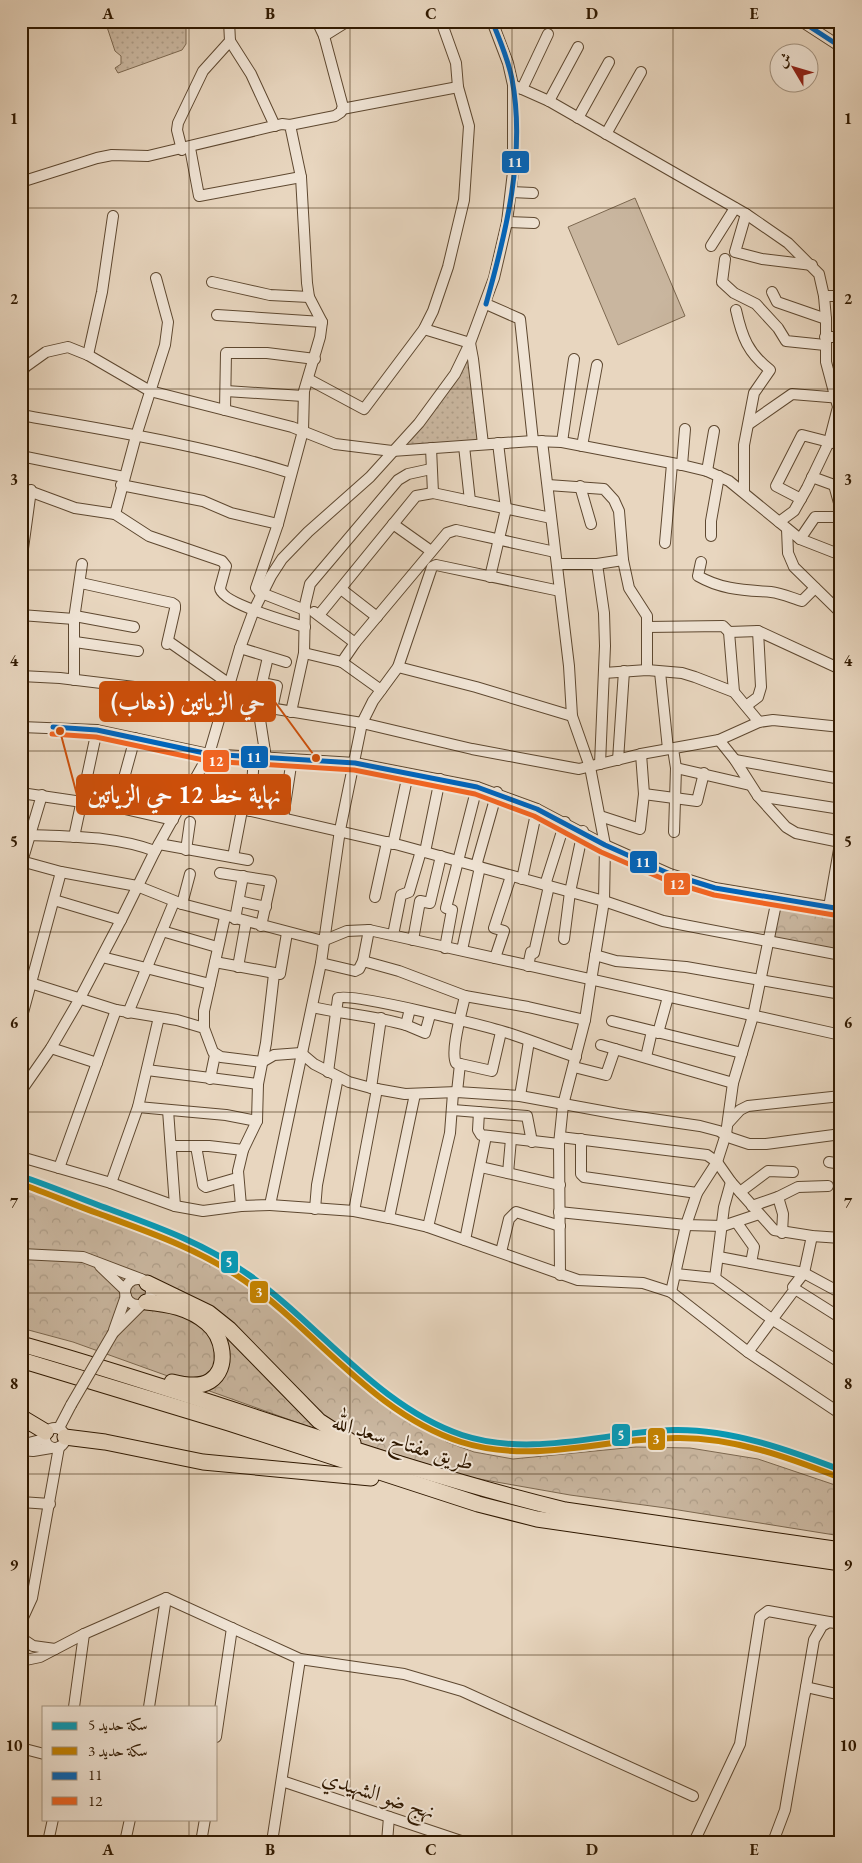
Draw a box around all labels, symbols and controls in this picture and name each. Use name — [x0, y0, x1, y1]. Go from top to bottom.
text: A — [101, 3, 114, 24]
text: B — [265, 3, 275, 24]
text: C — [425, 3, 437, 24]
text: D — [586, 3, 598, 24]
text: E — [749, 3, 759, 24]
north arrow — [770, 42, 820, 92]
text: ش — [772, 49, 795, 71]
text: 1 — [10, 108, 18, 129]
text: 1 — [844, 108, 852, 129]
line badge: 11 — [501, 150, 530, 174]
text: 11 — [508, 153, 522, 171]
text: 2 — [10, 288, 19, 309]
text: 2 — [844, 288, 853, 309]
text: 3 — [10, 469, 18, 490]
text: 3 — [844, 469, 852, 490]
text: 4 — [10, 650, 19, 671]
text: 4 — [844, 650, 853, 671]
callout: حي الزياتين (ذهاب) — [100, 682, 275, 721]
text: حي الزياتين (ذهاب) — [111, 686, 265, 721]
line badge: 11 — [240, 745, 269, 769]
text: 11 — [247, 748, 261, 766]
line badge: 12 — [202, 749, 230, 773]
text: 12 — [209, 752, 224, 770]
callout: نهاية خط 12 حي الزياتين — [77, 775, 290, 814]
text: نهاية خط 12 حي الزياتين — [87, 779, 281, 814]
text: 5 — [10, 831, 18, 852]
text: 5 — [844, 831, 852, 852]
line badge: 11 — [629, 850, 658, 874]
text: 11 — [636, 853, 650, 871]
line badge: 12 — [663, 872, 691, 896]
text: 12 — [670, 875, 685, 893]
text: 6 — [10, 1012, 19, 1033]
text: 6 — [844, 1012, 853, 1033]
text: 7 — [10, 1192, 19, 1213]
text: 7 — [844, 1192, 853, 1213]
line badge: 5 — [220, 1250, 239, 1274]
text: 5 — [225, 1253, 233, 1271]
line badge: 3 — [249, 1280, 269, 1304]
text: 3 — [255, 1283, 263, 1301]
text: 8 — [10, 1373, 18, 1394]
text: 8 — [844, 1373, 852, 1394]
street label: طريق مفتاح سعد الله — [327, 1404, 478, 1482]
line badge: 5 — [611, 1423, 631, 1447]
text: 5 — [617, 1426, 625, 1444]
line badge: 3 — [647, 1427, 666, 1451]
text: 3 — [652, 1430, 660, 1448]
text: 9 — [10, 1554, 19, 1575]
text: 9 — [844, 1554, 853, 1575]
legend — [42, 1706, 218, 1820]
text: سكة حديد 5 — [88, 1715, 148, 1734]
text: 10 — [6, 1735, 23, 1756]
text: 10 — [840, 1735, 857, 1756]
text: سكة حديد 3 — [88, 1741, 148, 1760]
street label: نهج ضو الشهيدي — [317, 1762, 439, 1831]
text: 11 — [88, 1765, 102, 1784]
text: 12 — [88, 1791, 103, 1810]
text: A — [101, 1839, 114, 1860]
text: B — [265, 1839, 275, 1860]
text: C — [425, 1839, 437, 1860]
text: D — [586, 1839, 598, 1860]
text: E — [749, 1839, 759, 1860]

